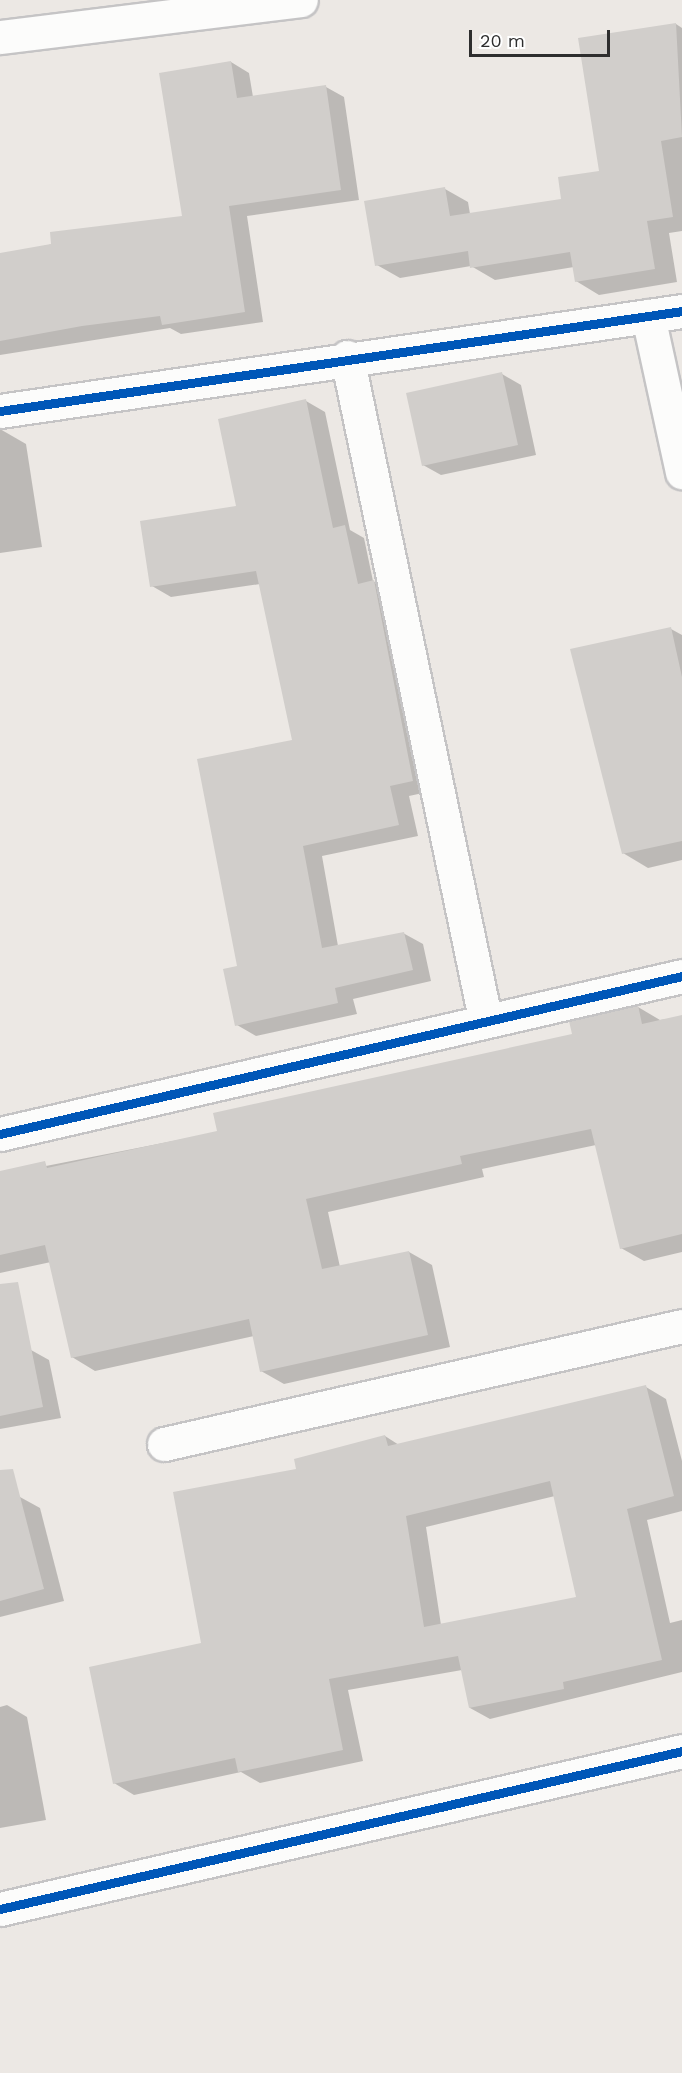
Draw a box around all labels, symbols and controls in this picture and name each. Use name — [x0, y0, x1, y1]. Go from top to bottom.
scale bar — [472, 18, 613, 56]
text: 20 m — [480, 30, 525, 51]

